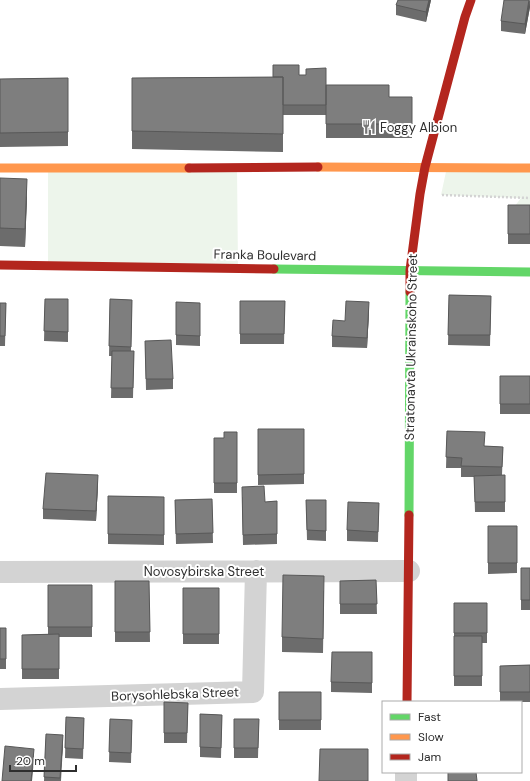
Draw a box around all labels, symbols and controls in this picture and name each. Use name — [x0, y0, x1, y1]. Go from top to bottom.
restaurant icon: Foggy Albion — [361, 119, 377, 135]
place label: Foggy Albion — [380, 119, 457, 136]
street label: Franka Boulevard — [214, 246, 316, 264]
street label: Stratonavta Ukrainskoho Street — [401, 253, 421, 441]
street label: Novosybirska Street — [144, 563, 264, 580]
street label: Borysohlebska Street — [111, 683, 239, 705]
legend — [382, 701, 522, 773]
text: Fast — [418, 709, 441, 725]
text: Slow — [418, 729, 444, 745]
scale bar — [10, 747, 76, 773]
text: Jam — [418, 749, 441, 765]
text: 20 m — [16, 753, 45, 769]

